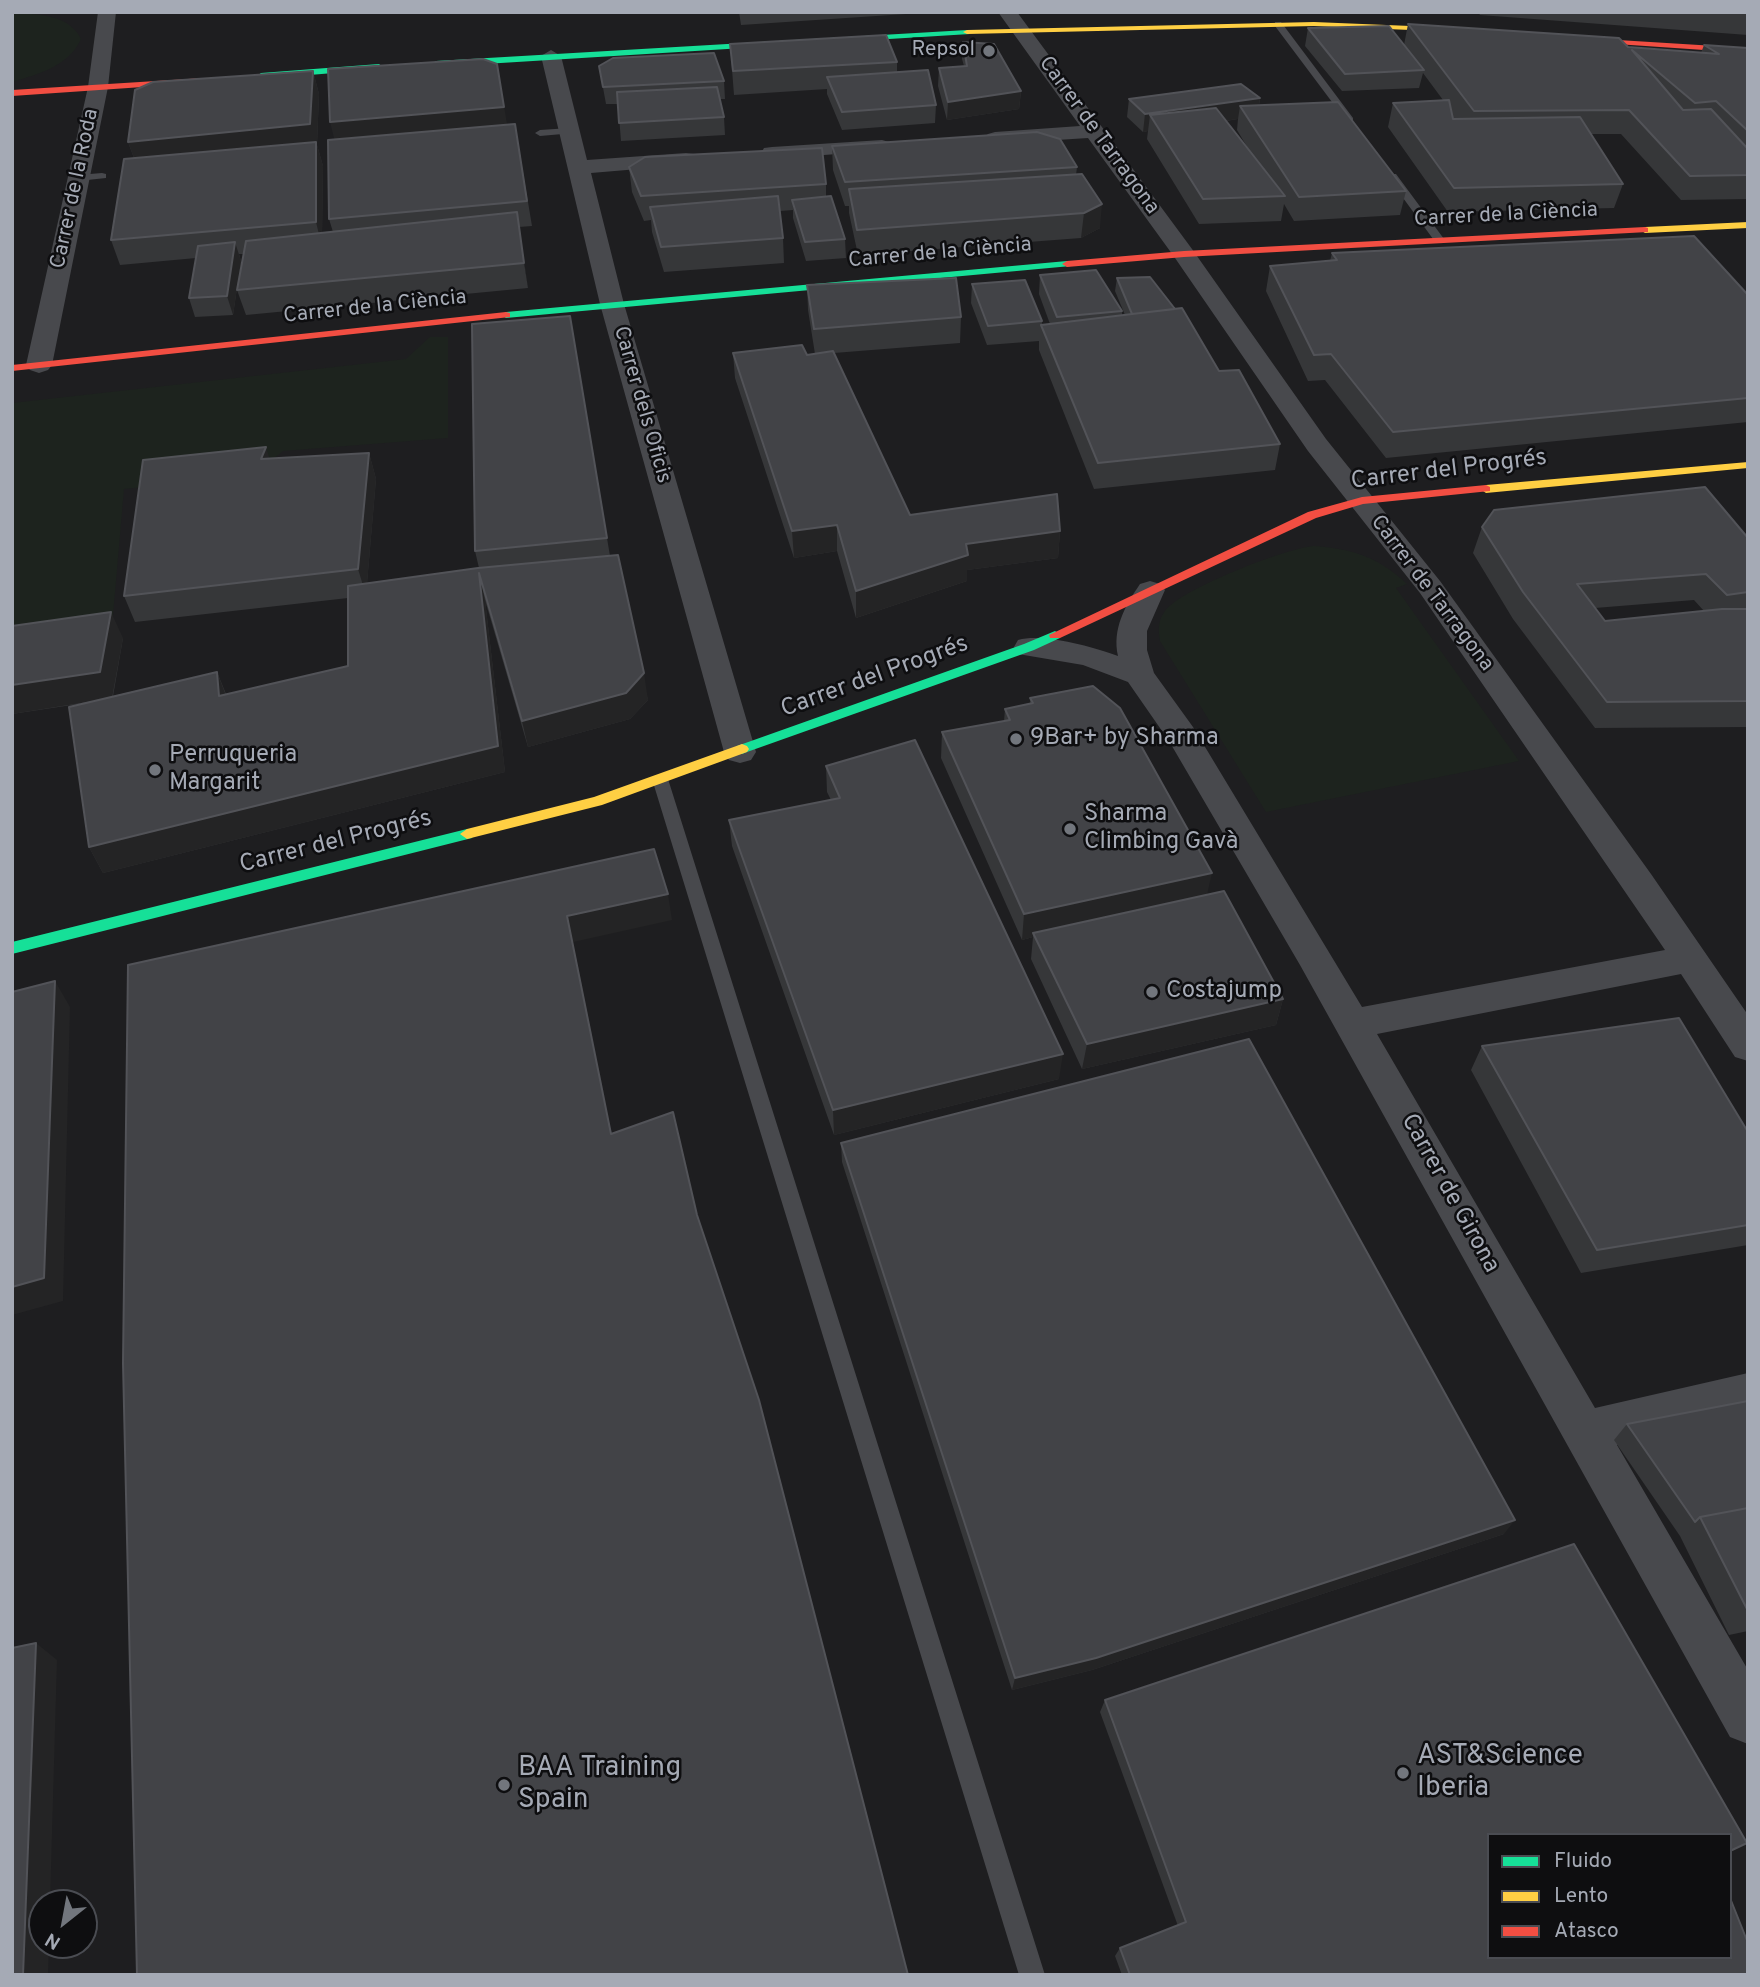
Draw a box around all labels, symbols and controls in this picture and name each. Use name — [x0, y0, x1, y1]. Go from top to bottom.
place label: Repsol — [912, 38, 975, 64]
marker: Repsol — [981, 43, 997, 59]
street label: Carrer de Tarragona — [1032, 52, 1164, 220]
street label: Carrer de la Roda — [47, 107, 105, 271]
street label: Carrer de la Ciència — [1413, 199, 1599, 233]
street label: Carrer de la Ciència — [847, 233, 1033, 275]
street label: Carrer de la Ciència — [282, 286, 468, 330]
street label: Carrer dels Oficis — [607, 324, 675, 486]
street label: Carrer del Progrés — [1349, 445, 1549, 497]
street label: Carrer de Tarragona — [1364, 511, 1498, 677]
street label: Carrer del Progrés — [777, 631, 973, 725]
place label: 9Bar+ by Sharma — [1030, 725, 1219, 753]
marker: 9Bar+ by Sharma — [1008, 731, 1024, 747]
place label: Perruqueria Margarit — [169, 742, 297, 798]
marker: Perruqueria Margarit — [147, 762, 163, 778]
place label: Sharma Climbing Gavà — [1084, 801, 1238, 857]
street label: Carrer del Progrés — [237, 805, 435, 881]
marker: Sharma Climbing Gavà — [1062, 821, 1078, 837]
place label: Costajump — [1166, 978, 1282, 1006]
marker: Costajump — [1144, 984, 1160, 1000]
street label: Carrer de Girona — [1393, 1109, 1505, 1279]
place label: AST&Science Iberia — [1417, 1740, 1583, 1806]
place label: BAA Training Spain — [518, 1752, 681, 1818]
marker: AST&Science Iberia — [1395, 1765, 1411, 1781]
marker: BAA Training Spain — [496, 1777, 512, 1793]
legend — [1487, 1833, 1732, 1959]
text: Fluido — [1554, 1848, 1612, 1875]
text: Lento — [1554, 1883, 1608, 1910]
north arrow — [28, 1889, 98, 1959]
text: Atasco — [1554, 1918, 1619, 1945]
text: N — [41, 1926, 65, 1954]

